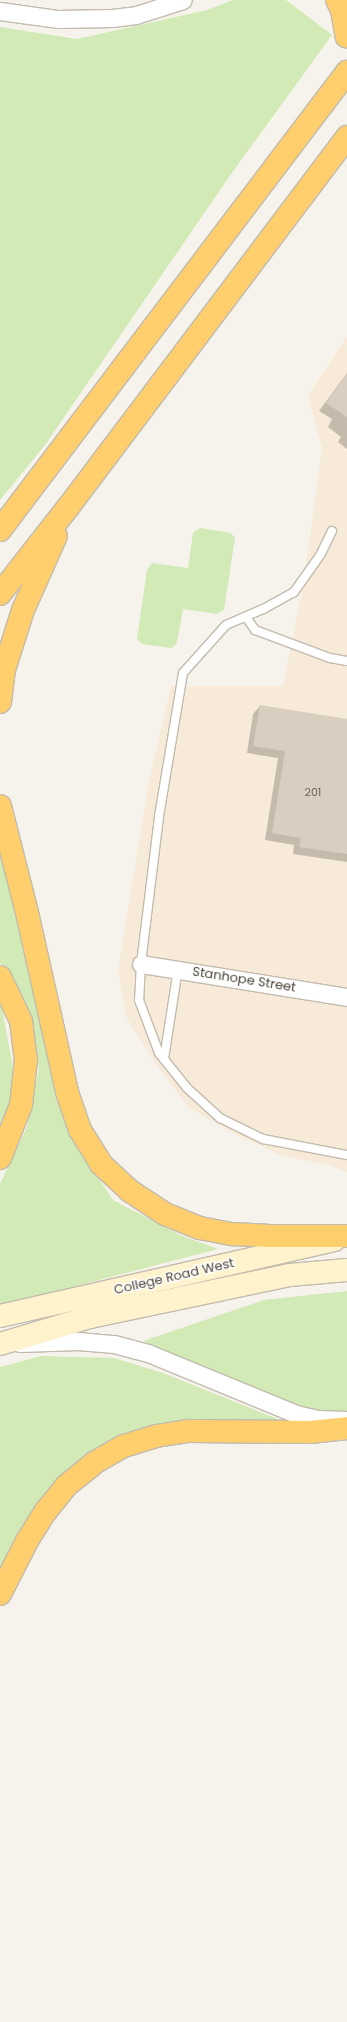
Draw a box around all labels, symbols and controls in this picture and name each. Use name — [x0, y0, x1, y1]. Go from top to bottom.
house number: 201 — [305, 785, 321, 799]
street label: Stanhope Street — [191, 964, 297, 996]
street label: College Road West — [112, 1256, 236, 1298]

